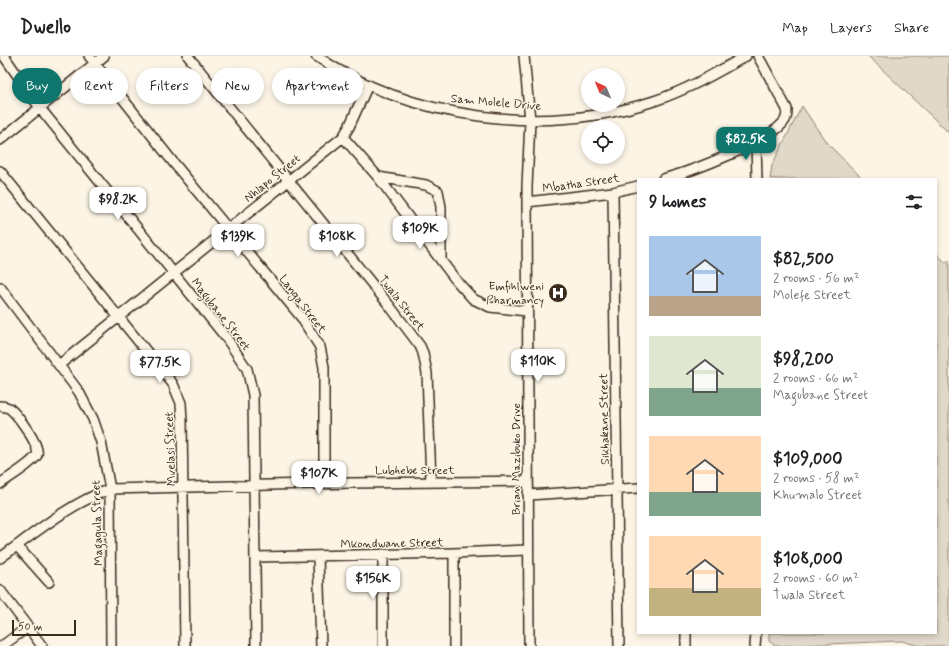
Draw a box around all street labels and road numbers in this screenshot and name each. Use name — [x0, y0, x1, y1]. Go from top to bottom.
street label: Sam Molele Drive — [450, 91, 542, 115]
street label: Nhlapo Street — [241, 151, 305, 206]
street label: Mbatha Street — [542, 171, 621, 197]
street label: Langa Street — [275, 272, 330, 337]
street label: Twala Street — [374, 272, 428, 335]
street label: Magubane Street — [186, 275, 254, 355]
street label: Sikhakane Street — [596, 373, 614, 465]
street label: Brian Mazibuko Drive — [509, 403, 525, 515]
street label: Mvelasi Street — [162, 411, 180, 486]
street label: Lubhebe Street — [375, 463, 455, 479]
street label: Magagula Street — [88, 479, 108, 566]
street label: Mkondwane Street — [340, 535, 444, 553]

